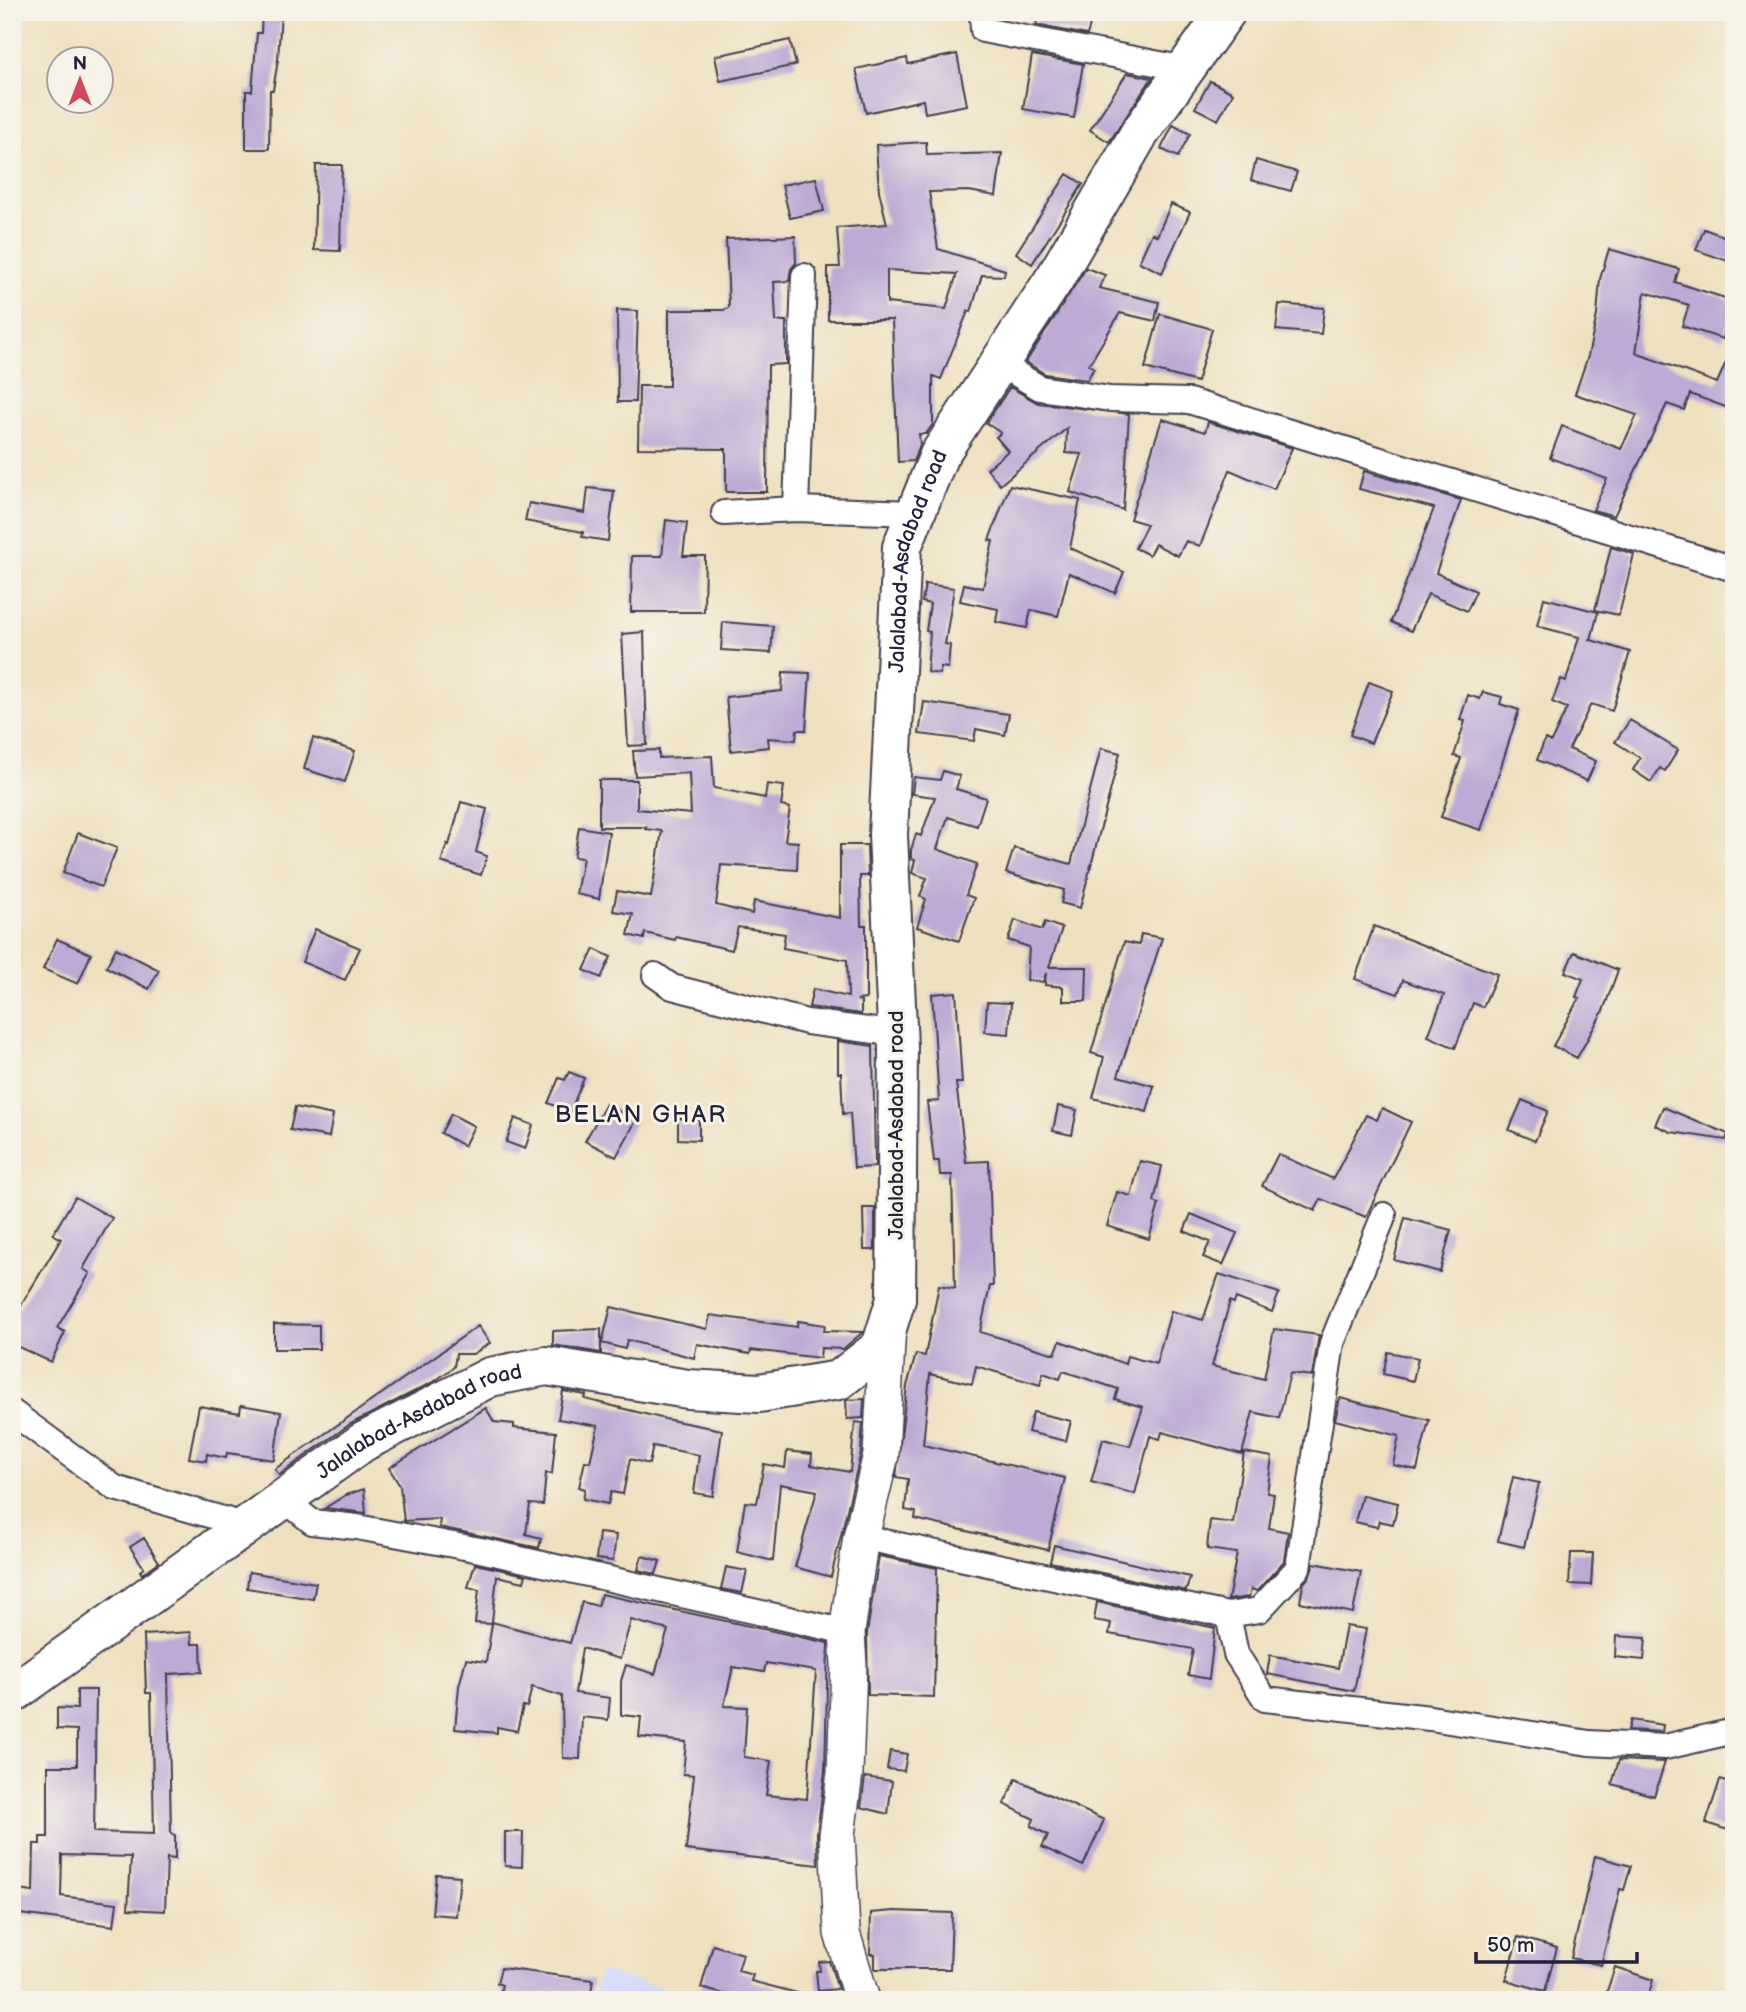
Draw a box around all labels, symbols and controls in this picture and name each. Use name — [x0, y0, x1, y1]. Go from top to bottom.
north arrow — [46, 46, 116, 116]
text: N — [73, 53, 87, 76]
street label: Jalalabad-Asdabad road — [883, 446, 952, 673]
street label: Jalalabad-Asdabad road — [884, 1010, 909, 1240]
district label: BELAN GHAR — [555, 1100, 727, 1129]
street label: Jalalabad-Asdabad road — [311, 1359, 524, 1484]
scale bar — [1476, 1921, 1638, 1965]
text: 50 m — [1487, 1933, 1534, 1958]

